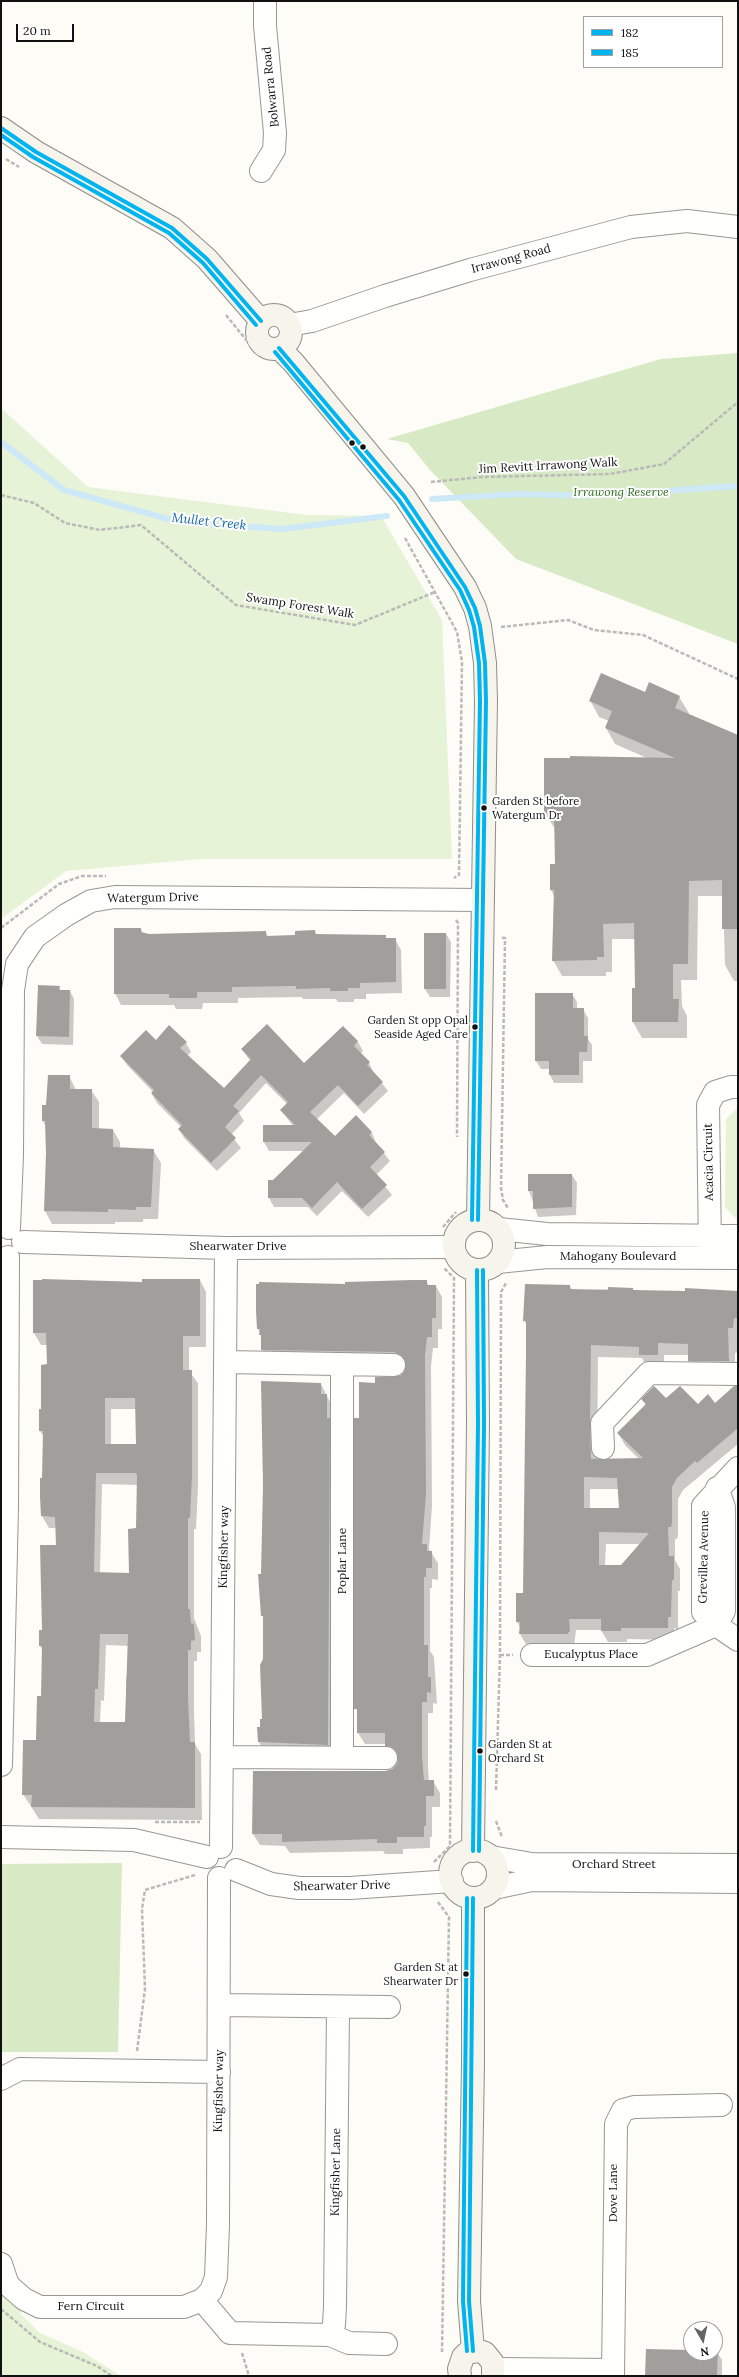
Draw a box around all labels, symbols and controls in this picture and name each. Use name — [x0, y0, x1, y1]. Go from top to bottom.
scale bar — [18, 16, 76, 42]
legend — [583, 16, 723, 68]
text: 20 m — [23, 23, 51, 38]
text: 182 — [621, 25, 639, 40]
text: 185 — [621, 45, 639, 60]
street label: Bolwarra Road — [260, 46, 282, 128]
street label: Irrawong Road — [470, 241, 552, 277]
unlabelled marker — [347, 438, 357, 448]
unlabelled marker — [358, 442, 368, 452]
street label: Jim Revitt Irrawong Walk — [478, 455, 618, 477]
park label: Irrawong Reserve — [573, 486, 669, 500]
water label: Mullet Creek — [171, 510, 247, 534]
street label: Swamp Forest Walk — [245, 590, 355, 622]
place label: Garden St before Watergum Dr — [492, 795, 579, 821]
marker: Garden St before Watergum Dr — [479, 803, 489, 813]
street label: Watergum Drive — [107, 890, 199, 906]
place label: Garden St opp Opal Seaside Aged Care — [367, 1014, 468, 1040]
marker: Garden St opp Opal Seaside Aged Care — [470, 1022, 480, 1032]
street label: Acacia Circuit — [701, 1123, 717, 1201]
street label: Shearwater Drive — [189, 1240, 287, 1254]
street label: Mahogany Boulevard — [560, 1250, 676, 1264]
street label: Kingfisher way — [216, 1505, 232, 1589]
street label: Grevillea Avenue — [696, 1510, 712, 1604]
street label: Poplar Lane — [336, 1528, 350, 1594]
street label: Eucalyptus Place — [544, 1648, 638, 1662]
place label: Garden St at Orchard St — [488, 1738, 552, 1764]
marker: Garden St at Orchard St — [475, 1746, 485, 1756]
street label: Orchard Street — [572, 1858, 656, 1872]
street label: Shearwater Drive — [293, 1878, 391, 1894]
place label: Garden St at Shearwater Dr — [384, 1961, 458, 1987]
marker: Garden St at Shearwater Dr — [461, 1969, 471, 1979]
street label: Kingfisher way — [211, 2049, 227, 2133]
street label: Kingfisher Lane — [328, 2128, 344, 2216]
street label: Dove Lane — [607, 2164, 621, 2222]
street label: Fern Circuit — [57, 2300, 125, 2314]
north arrow — [683, 2321, 723, 2361]
text: N — [699, 2344, 710, 2359]

